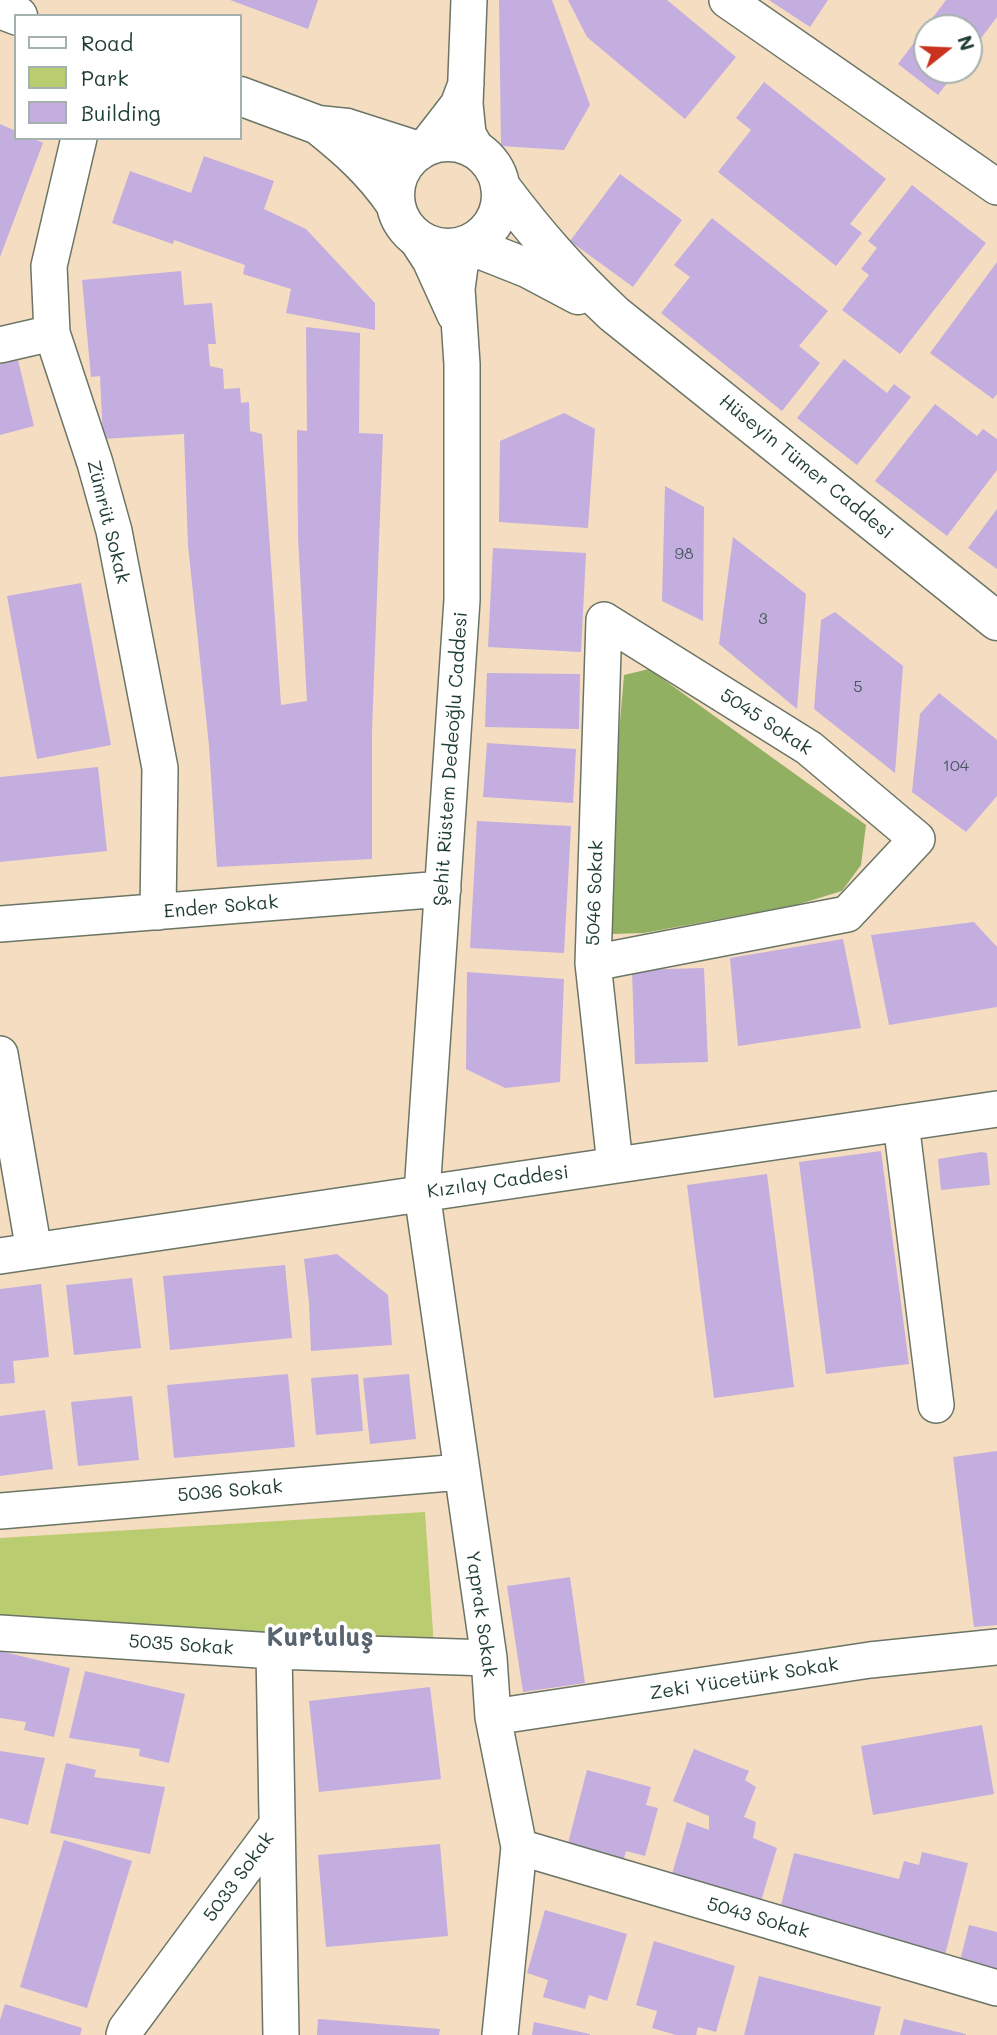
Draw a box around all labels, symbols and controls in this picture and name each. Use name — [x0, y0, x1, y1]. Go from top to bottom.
legend — [14, 14, 242, 140]
north arrow — [913, 14, 983, 84]
text: Road — [81, 29, 133, 56]
text: N — [952, 32, 981, 54]
text: Park — [81, 64, 129, 91]
text: Building — [81, 99, 161, 126]
street label: Hüseyin Tümer Caddesi — [714, 390, 898, 544]
street label: Zümrüt Sokak — [82, 458, 134, 586]
house number: 98 — [674, 544, 694, 564]
house number: 3 — [758, 609, 768, 629]
street label: Şehit Rüstem Dedeoğlu Caddesi — [429, 611, 473, 907]
house number: 5 — [853, 677, 863, 697]
street label: 5045 Sokak — [716, 684, 816, 760]
house number: 104 — [943, 756, 969, 776]
street label: 5046 Sokak — [582, 840, 608, 946]
street label: Ender Sokak — [163, 891, 279, 923]
street label: Kızılay Caddesi — [426, 1161, 570, 1203]
street label: 5036 Sokak — [176, 1475, 284, 1507]
street label: Yaprak Sokak — [461, 1549, 501, 1679]
district label: Kurtuluş — [266, 1622, 374, 1654]
street label: 5035 Sokak — [128, 1630, 234, 1660]
street label: Zeki Yücetürk Sokak — [648, 1653, 840, 1705]
street label: 5033 Sokak — [199, 1828, 279, 1926]
street label: 5043 Sokak — [704, 1893, 812, 1943]

